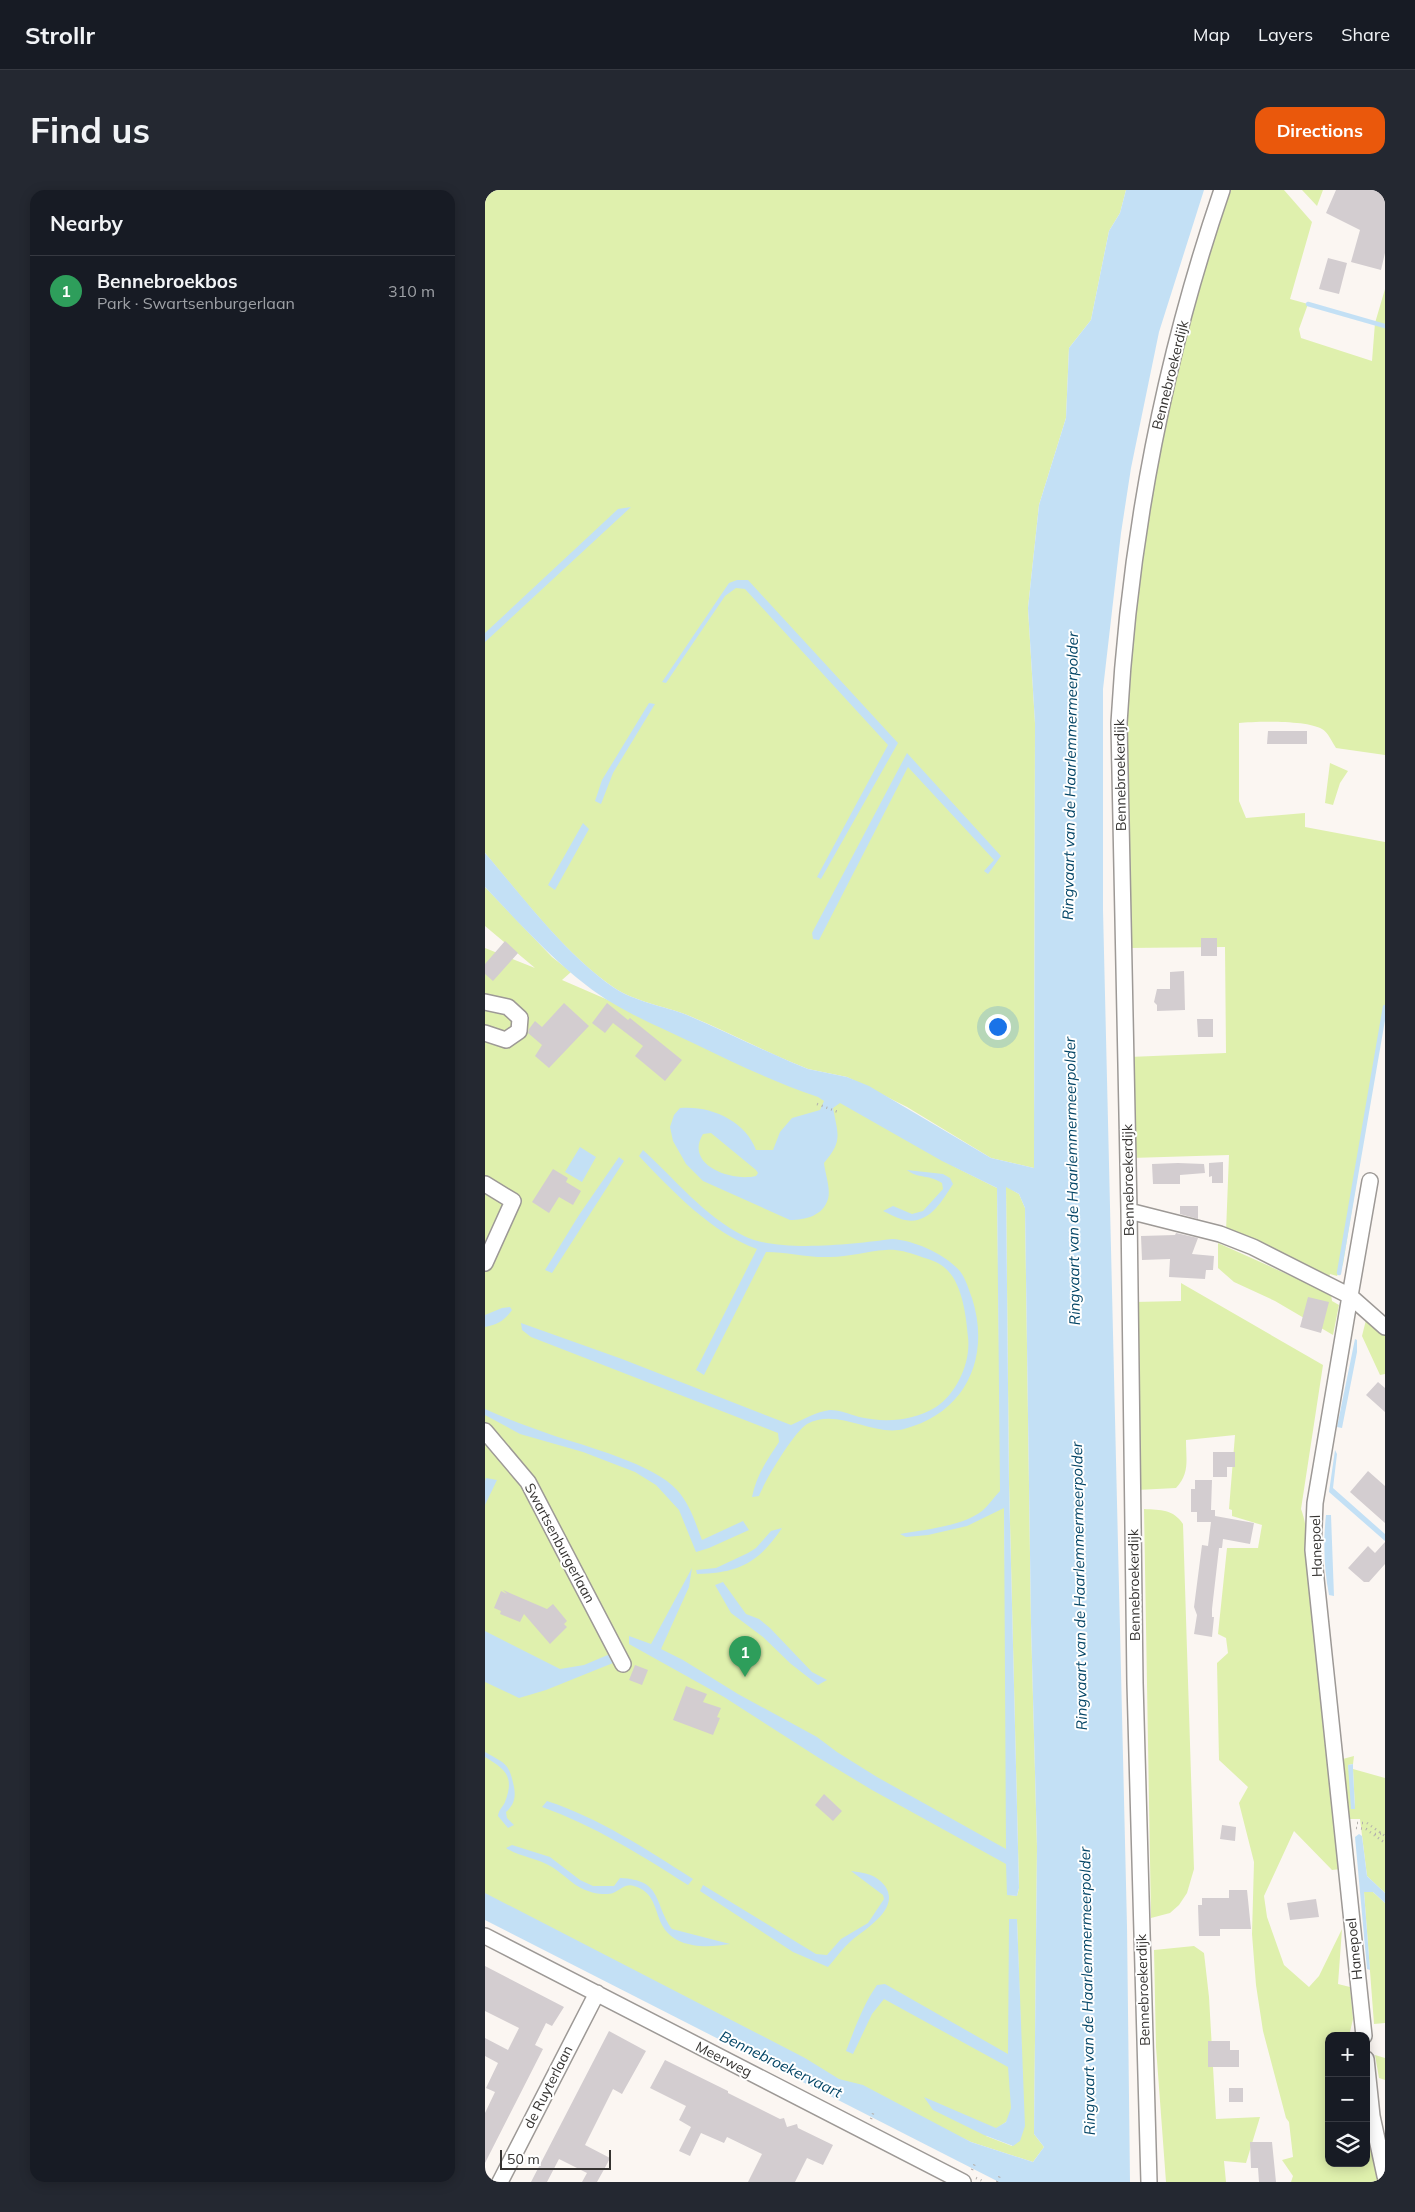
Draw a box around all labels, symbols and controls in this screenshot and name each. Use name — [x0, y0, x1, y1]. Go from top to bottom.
text: Strollr — [25, 20, 95, 50]
text: Map — [1193, 23, 1230, 46]
text: Layers — [1258, 23, 1313, 46]
text: Share — [1341, 23, 1390, 46]
button: Directions — [1255, 107, 1385, 154]
text: Find us — [30, 108, 150, 152]
text: Nearby — [50, 210, 123, 236]
text: Bennebroekbos — [97, 269, 238, 293]
text: 1 — [61, 281, 71, 301]
text: 310 m — [388, 281, 435, 301]
text: Park · Swartsenburgerlaan — [97, 293, 295, 313]
street label: Bennebroekerdijk — [1148, 318, 1192, 432]
water label: Ringvaart van de Haarlemmermeerpolder — [1058, 631, 1082, 920]
street label: Bennebroekerdijk — [1110, 718, 1130, 831]
your location — [985, 1014, 1011, 1040]
water label: Ringvaart van de Haarlemmermeerpolder — [1060, 1036, 1084, 1325]
street label: Bennebroekerdijk — [1118, 1123, 1138, 1236]
water label: Ringvaart van de Haarlemmermeerpolder — [1067, 1441, 1091, 1730]
street label: Swartsenburgerlaan — [521, 1480, 599, 1606]
street label: Hanepoel — [1306, 1515, 1326, 1577]
street label: Bennebroekerdijk — [1124, 1528, 1144, 1641]
pin: 1 — [729, 1636, 761, 1677]
water label: Ringvaart van de Haarlemmermeerpolder — [1075, 1846, 1099, 2135]
street label: Hanepoel — [1342, 1917, 1366, 1981]
street label: Bennebroekerdijk — [1132, 1933, 1154, 2046]
water label: Bennebroekervaart — [717, 2026, 846, 2102]
map controls — [1325, 2032, 1370, 2167]
button: + — [1325, 2032, 1370, 2077]
street label: Meerweg — [693, 2037, 755, 2081]
street label: de Ruyterlaan — [519, 2042, 577, 2132]
button: − — [1325, 2077, 1370, 2122]
button: layers — [1325, 2122, 1370, 2167]
scale bar — [500, 2147, 611, 2170]
text: 50 m — [507, 2150, 540, 2168]

